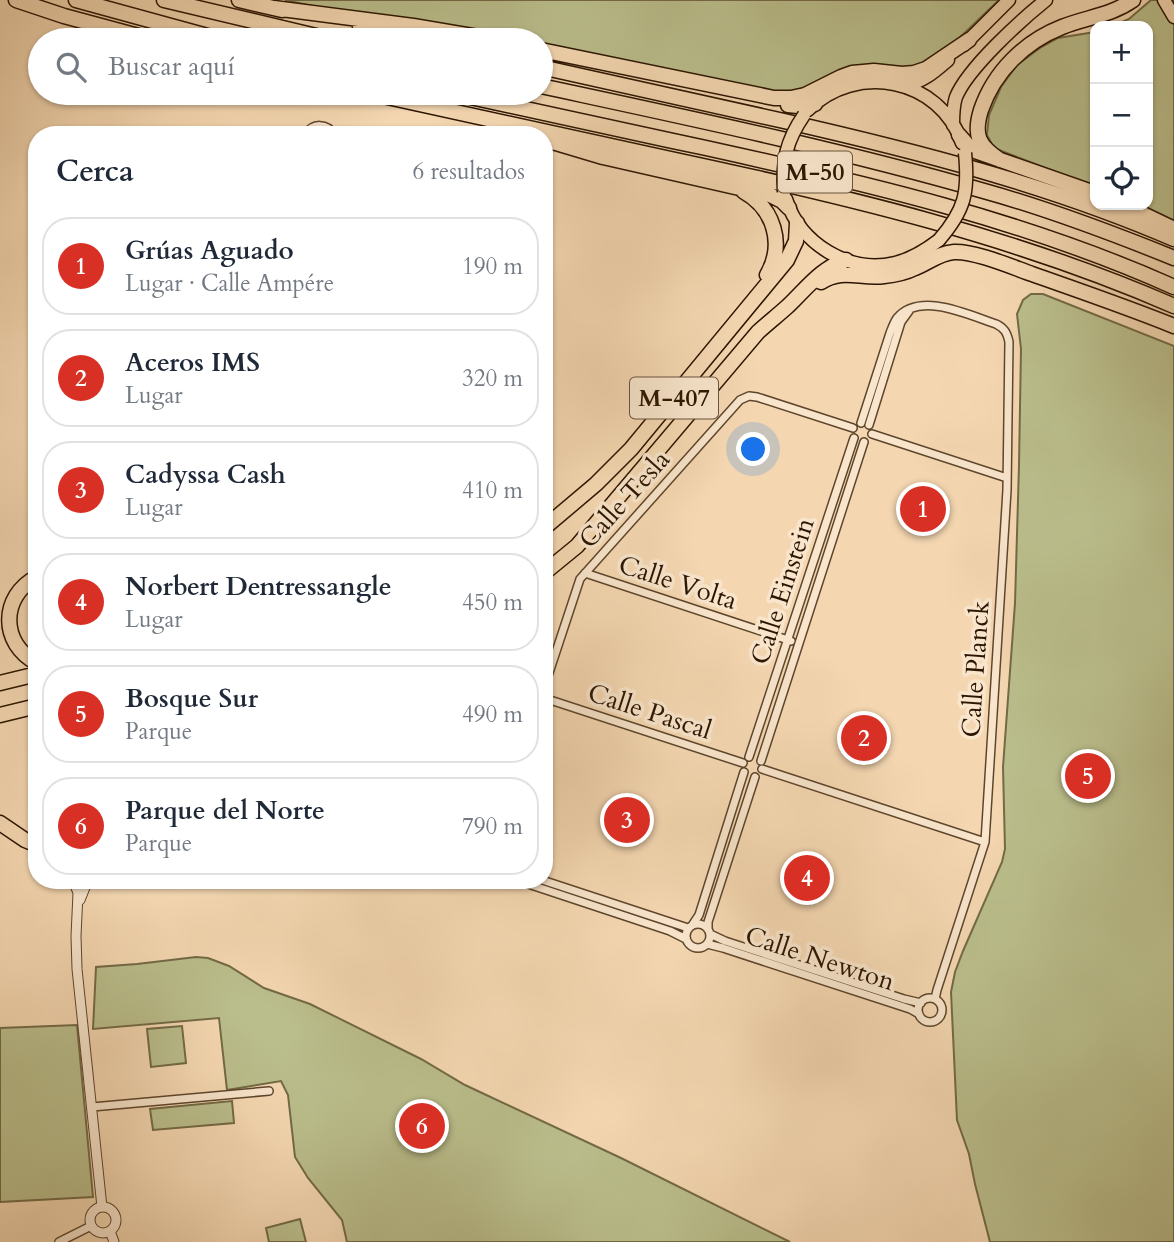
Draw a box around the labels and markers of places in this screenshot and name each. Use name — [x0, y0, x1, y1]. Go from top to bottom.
pin: 1 — [900, 483, 946, 535]
pin: 2 — [841, 712, 887, 764]
pin: 5 — [1065, 750, 1111, 802]
pin: 3 — [604, 794, 650, 846]
pin: 4 — [784, 852, 830, 904]
pin: 6 — [399, 1100, 445, 1152]

